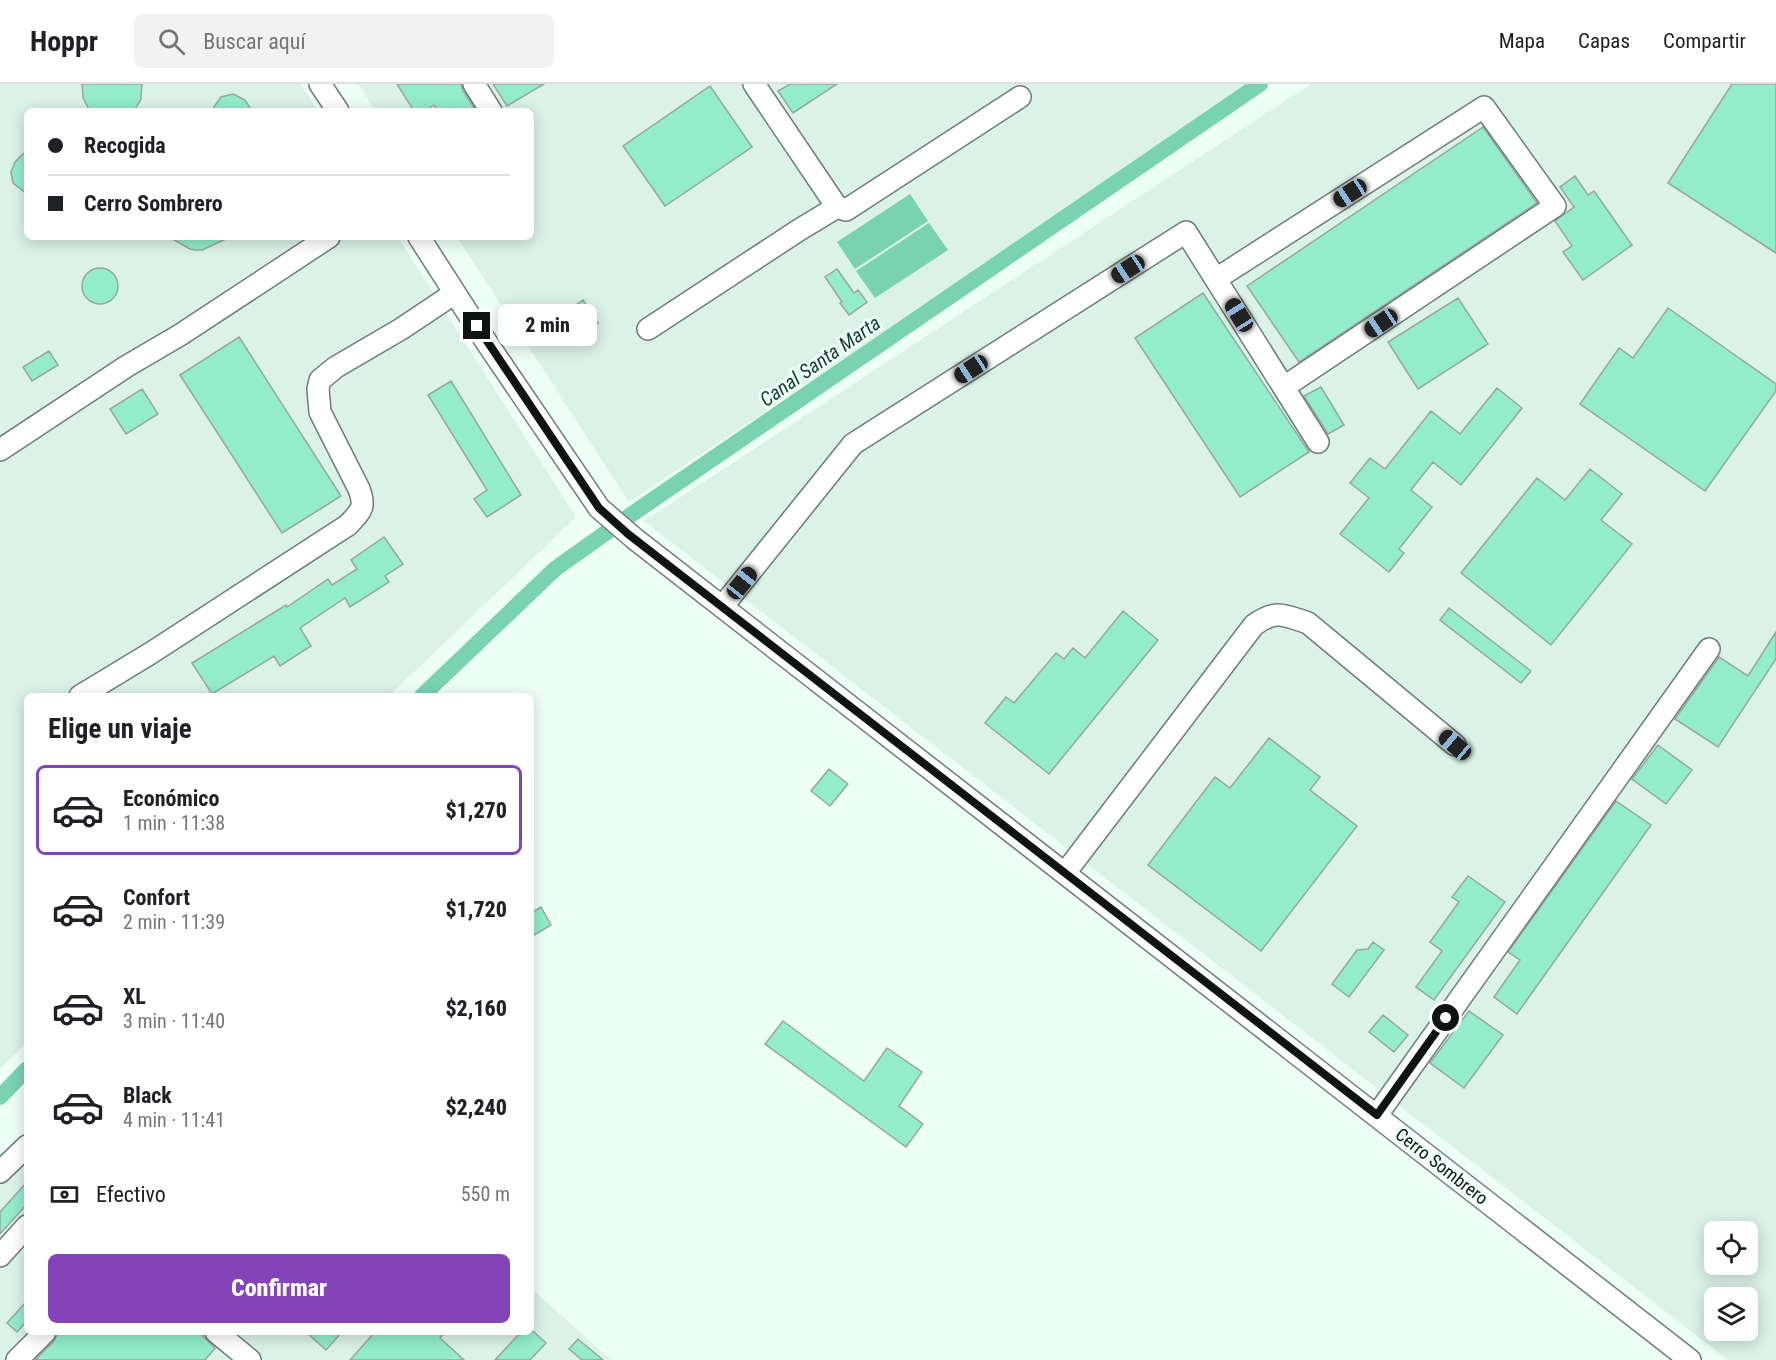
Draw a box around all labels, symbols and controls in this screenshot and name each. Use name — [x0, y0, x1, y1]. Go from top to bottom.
search box — [134, 14, 554, 68]
text: Hoppr — [30, 25, 98, 58]
icon: search — [155, 25, 188, 58]
text: Buscar aquí — [203, 29, 306, 54]
text: Mapa — [1499, 29, 1545, 53]
text: Capas — [1578, 29, 1630, 53]
text: Compartir — [1663, 29, 1746, 53]
text: Recogida — [84, 133, 166, 158]
car — [1330, 176, 1370, 210]
text: Cerro Sombrero — [84, 191, 223, 216]
car — [1108, 252, 1148, 286]
car — [1222, 295, 1256, 335]
callout: 2 min — [498, 305, 597, 347]
car — [1361, 305, 1401, 341]
water label: Canal Santa Marta — [755, 311, 885, 411]
route end — [463, 312, 490, 339]
text: 2 min — [525, 313, 570, 337]
car — [951, 352, 991, 386]
car — [724, 563, 760, 603]
text: Elige un viaje — [48, 713, 192, 745]
car — [1435, 727, 1475, 763]
icon: car — [51, 783, 105, 837]
text: Económico — [123, 786, 219, 811]
text: $1,270 — [445, 798, 507, 823]
text: 1 min · 11:38 — [123, 811, 225, 835]
icon: car — [51, 882, 105, 936]
text: Confort — [123, 885, 190, 910]
text: $1,720 — [445, 897, 507, 922]
text: 2 min · 11:39 — [123, 910, 225, 934]
icon: car — [51, 981, 105, 1035]
text: XL — [123, 984, 146, 1009]
text: $2,160 — [445, 996, 507, 1021]
route start — [1432, 1004, 1459, 1031]
text: 3 min · 11:40 — [123, 1009, 225, 1033]
icon: car — [51, 1080, 105, 1134]
text: Black — [123, 1083, 172, 1108]
text: $2,240 — [445, 1095, 507, 1120]
text: 4 min · 11:41 — [123, 1108, 225, 1132]
street label: Cerro Sombrero — [1392, 1123, 1492, 1209]
icon: cash — [48, 1178, 81, 1211]
text: Efectivo — [96, 1182, 166, 1207]
text: 550 m — [461, 1182, 510, 1206]
map controls — [1704, 1221, 1758, 1341]
button: locate — [1704, 1221, 1758, 1275]
button: Confirmar — [48, 1254, 510, 1323]
button: layers — [1704, 1287, 1758, 1341]

